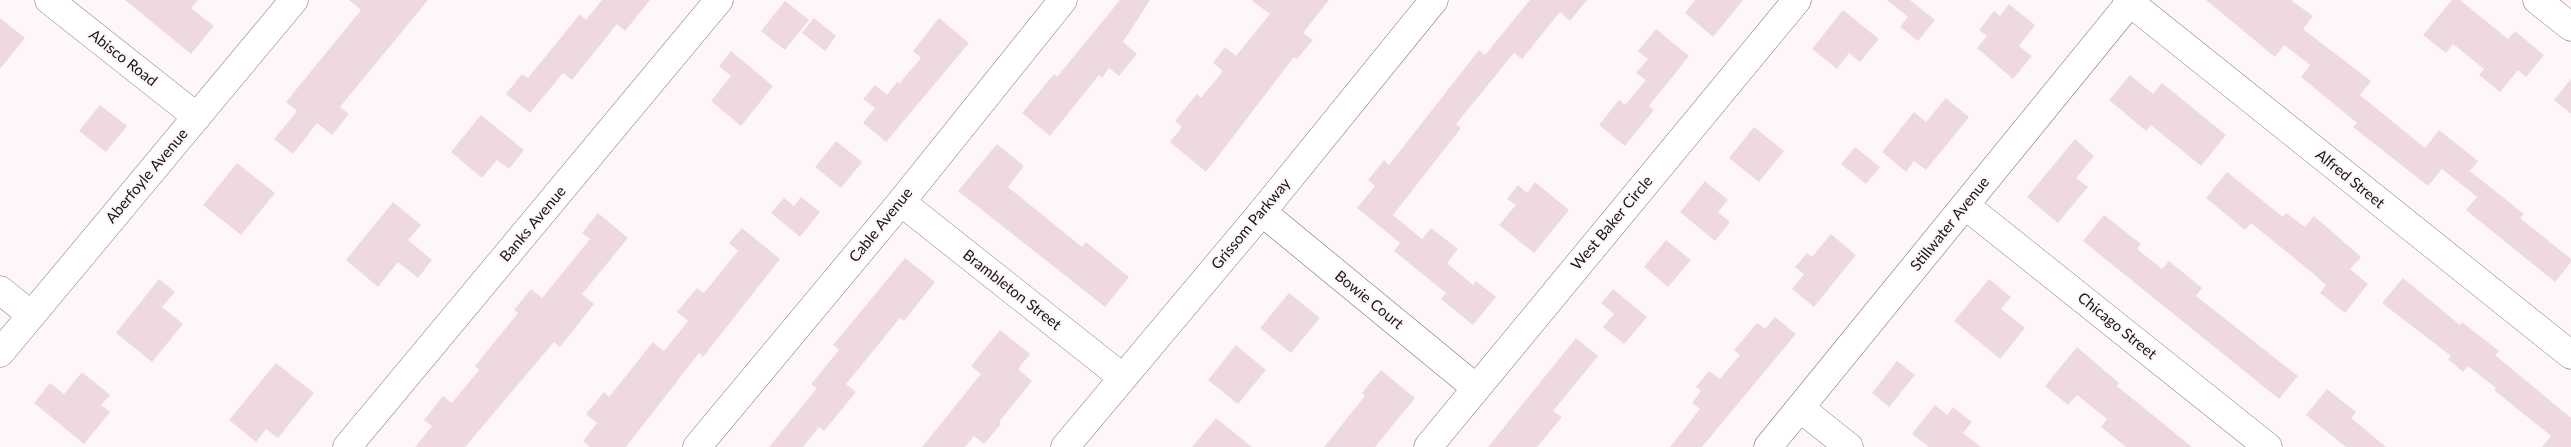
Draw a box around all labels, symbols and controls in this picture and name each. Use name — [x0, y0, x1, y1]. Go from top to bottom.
street label: Abisco Road — [85, 26, 161, 90]
street label: Aberfoyle Avenue — [102, 125, 192, 227]
street label: Alfred Street — [2312, 146, 2388, 212]
street label: West Baker Circle — [1567, 172, 1657, 274]
street label: Stillwater Avenue — [1907, 173, 1993, 275]
street label: Grissom Parkway — [1208, 175, 1294, 273]
street label: Banks Avenue — [496, 183, 570, 265]
street label: Cable Avenue — [845, 184, 917, 266]
street label: Brambleton Street — [959, 246, 1065, 334]
street label: Bowie Court — [1331, 267, 1407, 333]
street label: Chicago Street — [2074, 289, 2160, 363]

